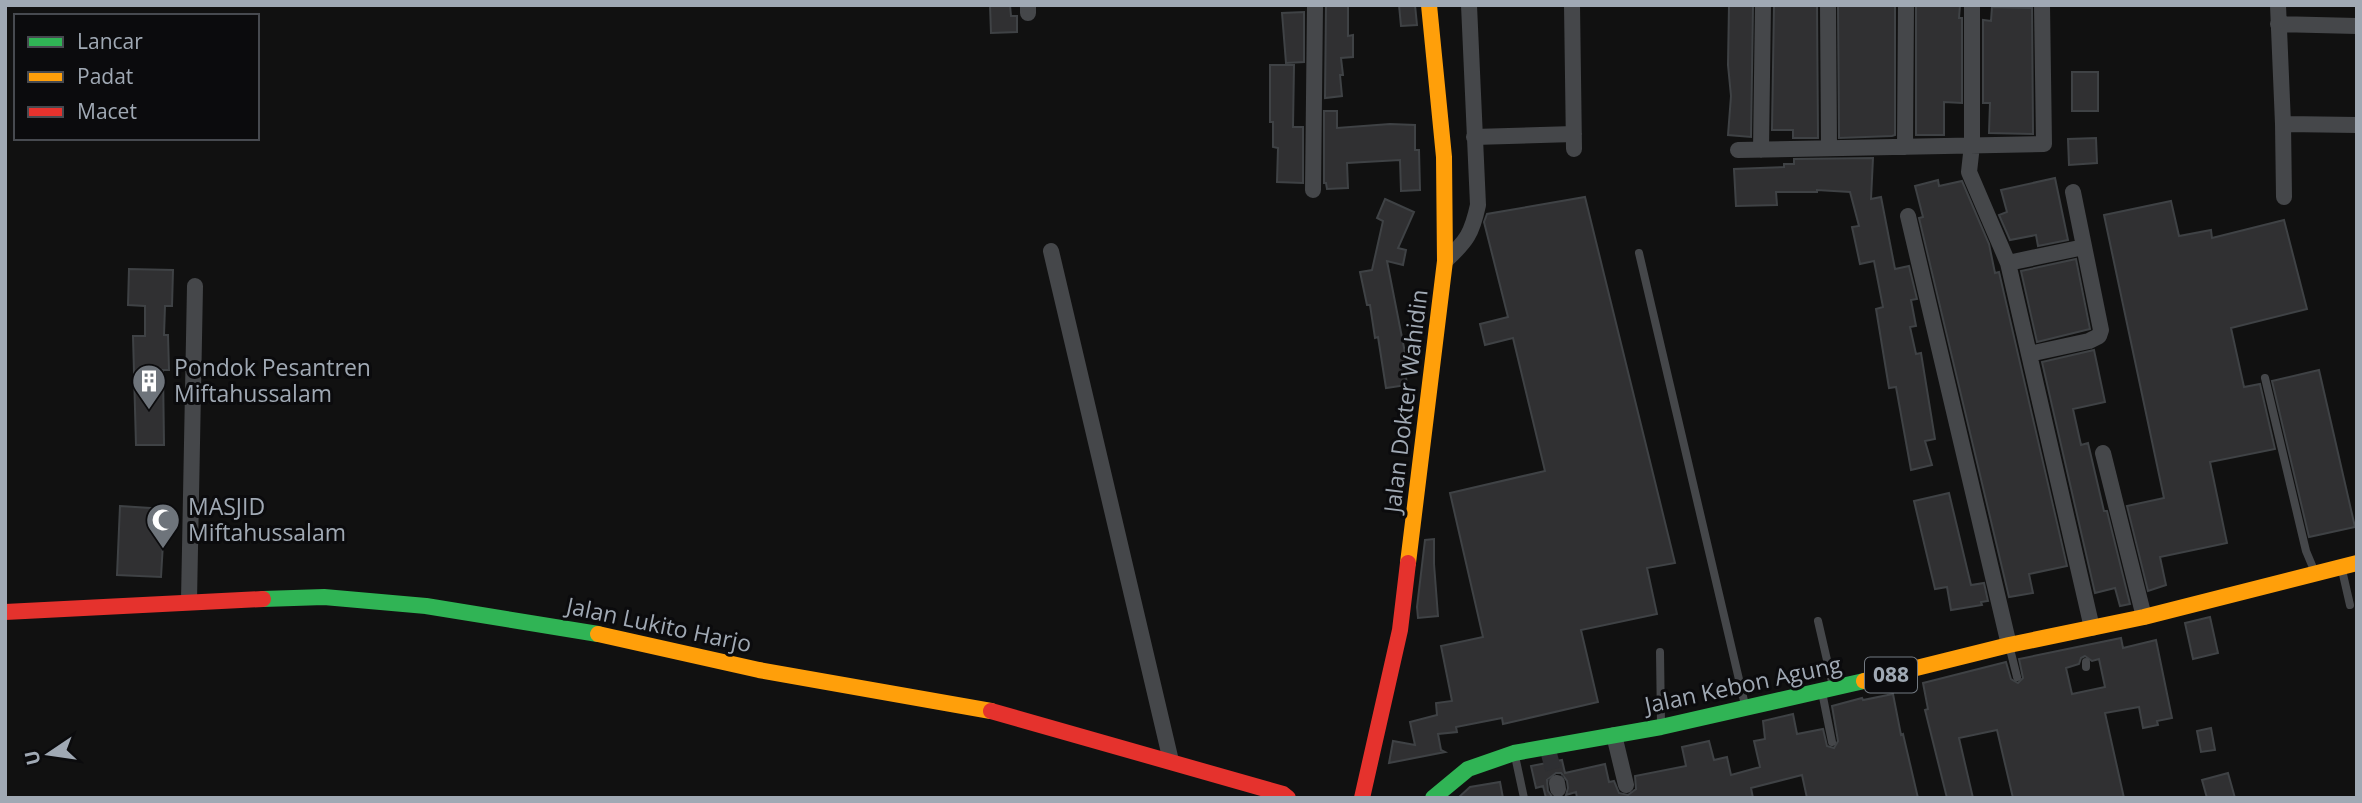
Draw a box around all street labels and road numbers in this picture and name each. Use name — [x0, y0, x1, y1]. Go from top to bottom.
street label: Jalan Dokter Wahidin — [1375, 287, 1435, 516]
street label: Jalan Lukito Harjo — [562, 588, 755, 659]
street label: Jalan Kebon Agung — [1640, 647, 1845, 721]
road number: 088 — [1865, 658, 1917, 692]

